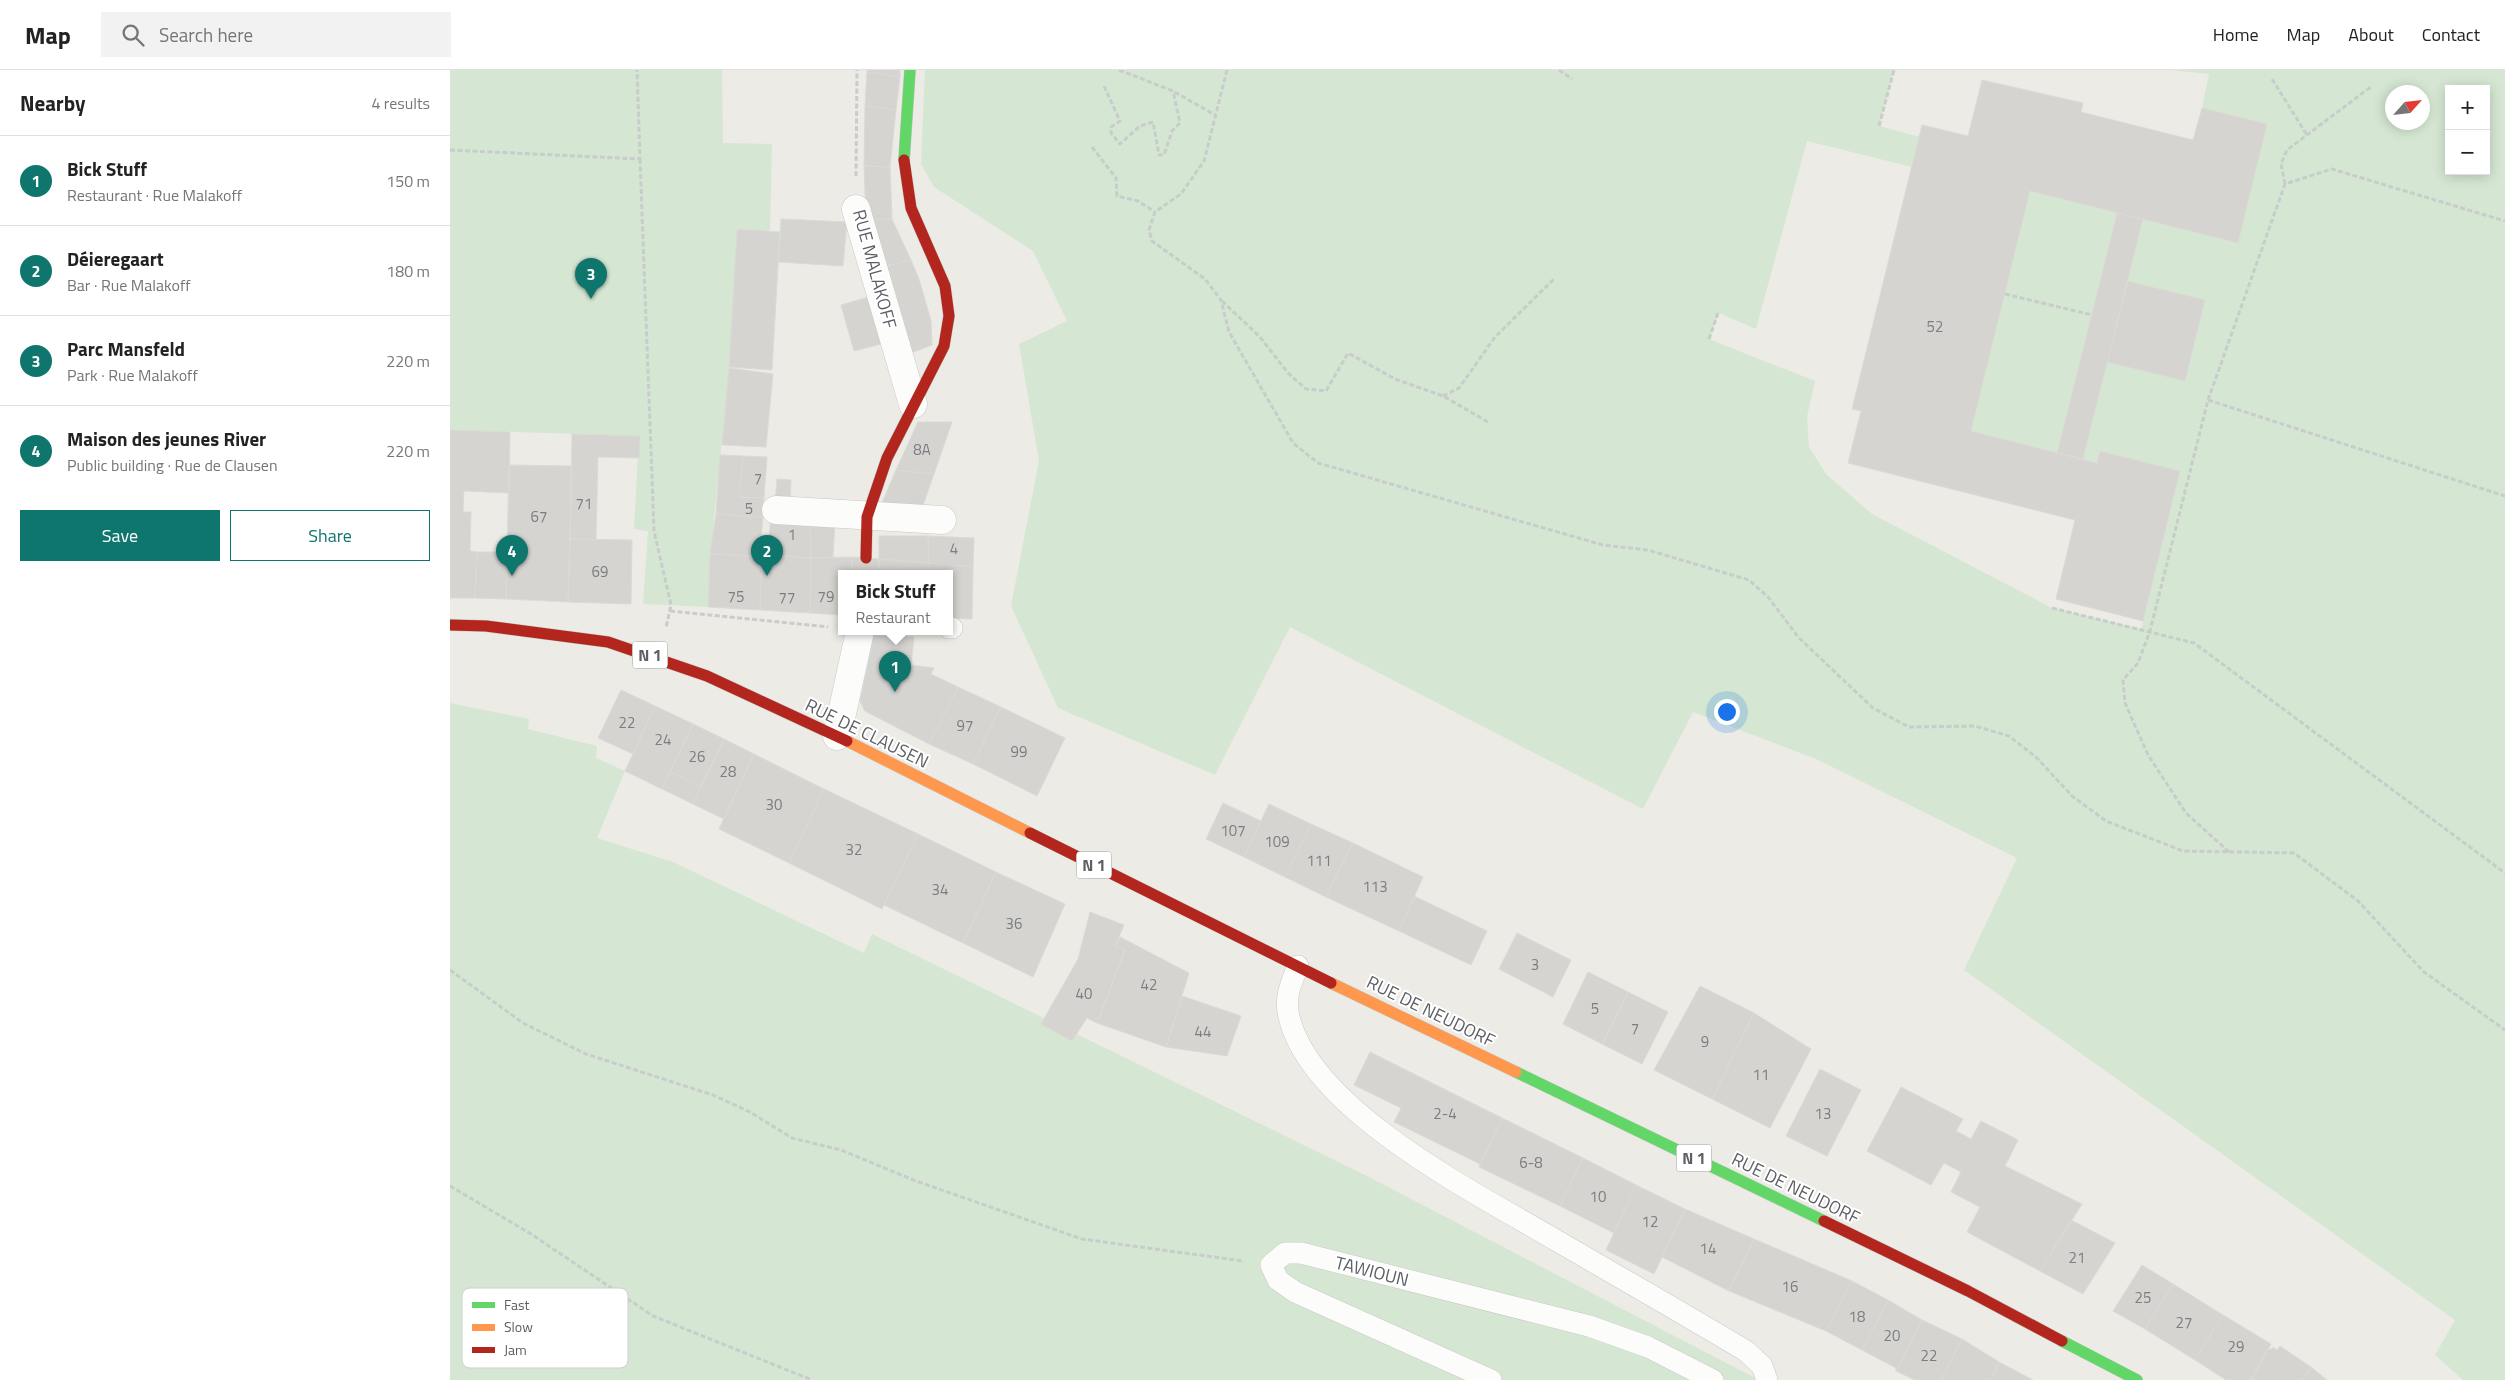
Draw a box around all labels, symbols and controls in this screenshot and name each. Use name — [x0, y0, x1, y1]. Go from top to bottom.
search box — [101, 12, 451, 57]
text: Map — [25, 17, 71, 53]
text: Search here — [159, 20, 253, 49]
icon: search — [119, 21, 147, 49]
text: Home — [2213, 21, 2259, 48]
text: Map — [2287, 21, 2320, 48]
text: About — [2348, 21, 2394, 48]
text: Contact — [2422, 21, 2480, 48]
north arrow — [2385, 85, 2430, 130]
map controls — [2445, 85, 2490, 175]
button: + — [2445, 85, 2490, 130]
text: Nearby — [20, 87, 85, 119]
text: 4 results — [371, 91, 430, 115]
button: − — [2445, 130, 2490, 175]
text: Bick Stuff — [67, 154, 147, 183]
text: 1 — [32, 169, 40, 193]
text: 150 m — [386, 169, 430, 193]
text: Restaurant · Rue Malakoff — [67, 183, 242, 207]
street label: RUE MALAKOFF — [846, 206, 904, 332]
text: Déieregaart — [67, 244, 164, 273]
pin: 3 — [575, 258, 607, 299]
text: 2 — [32, 259, 40, 283]
text: 180 m — [386, 259, 430, 283]
text: Bar · Rue Malakoff — [67, 273, 191, 297]
house number: 52 — [1927, 315, 1943, 338]
text: Parc Mansfeld — [67, 334, 185, 363]
text: 3 — [32, 349, 40, 373]
text: 220 m — [386, 349, 430, 373]
text: Park · Rue Malakoff — [67, 363, 198, 387]
text: Maison des jeunes River — [67, 424, 266, 453]
house number: 8A — [913, 438, 931, 461]
text: 4 — [32, 439, 40, 463]
text: 220 m — [386, 439, 430, 463]
text: Public building · Rue de Clausen — [67, 453, 278, 477]
house number: 7 — [754, 467, 762, 490]
house number: 71 — [576, 492, 592, 515]
house number: 5 — [745, 497, 753, 520]
house number: 67 — [531, 505, 547, 528]
button: Save — [20, 510, 220, 561]
button: Share — [230, 510, 430, 561]
house number: 1 — [788, 523, 796, 546]
pin: 4 — [496, 535, 528, 576]
pin: 2 — [751, 535, 783, 576]
house number: 4 — [950, 537, 958, 560]
house number: 69 — [592, 560, 608, 583]
popup — [838, 570, 953, 635]
text: Bick Stuff — [855, 576, 936, 605]
house number: 75 — [728, 585, 744, 608]
house number: 79 — [818, 585, 834, 608]
house number: 77 — [779, 586, 795, 609]
text: Restaurant — [855, 605, 931, 629]
road number: N 1 — [632, 642, 668, 668]
pin: 1 — [879, 651, 911, 692]
street label: RUE DE CLAUSEN — [801, 691, 933, 775]
your location — [1714, 699, 1740, 725]
house number: 22 — [619, 711, 635, 734]
house number: 97 — [957, 714, 973, 737]
house number: 24 — [655, 728, 671, 751]
house number: 99 — [1011, 740, 1027, 763]
house number: 26 — [689, 745, 705, 768]
house number: 28 — [720, 760, 736, 783]
house number: 30 — [766, 793, 782, 816]
house number: 107 — [1220, 819, 1246, 842]
house number: 109 — [1264, 830, 1290, 853]
house number: 32 — [846, 838, 862, 861]
house number: 111 — [1306, 849, 1332, 872]
road number: N 1 — [1076, 852, 1112, 878]
house number: 113 — [1362, 875, 1388, 898]
house number: 34 — [932, 878, 948, 901]
house number: 36 — [1006, 912, 1022, 935]
house number: 3 — [1531, 953, 1539, 976]
street label: RUE DE NEUDORF — [1362, 968, 1500, 1054]
house number: 42 — [1141, 973, 1157, 996]
house number: 40 — [1076, 982, 1092, 1005]
house number: 5 — [1591, 997, 1599, 1020]
house number: 7 — [1631, 1017, 1639, 1040]
house number: 44 — [1195, 1020, 1211, 1043]
house number: 9 — [1701, 1030, 1709, 1053]
house number: 11 — [1753, 1063, 1769, 1086]
house number: 2-4 — [1433, 1102, 1457, 1125]
house number: 13 — [1815, 1102, 1831, 1125]
road number: N 1 — [1676, 1144, 1712, 1172]
street label: RUE DE NEUDORF — [1727, 1145, 1865, 1231]
house number: 6-8 — [1519, 1151, 1543, 1174]
house number: 10 — [1590, 1185, 1606, 1208]
house number: 12 — [1642, 1210, 1658, 1233]
house number: 14 — [1700, 1237, 1716, 1260]
house number: 21 — [2069, 1246, 2085, 1269]
street label: TAWIOUN — [1332, 1249, 1412, 1293]
house number: 16 — [1782, 1275, 1798, 1298]
house number: 25 — [2135, 1286, 2151, 1309]
legend — [462, 1288, 628, 1368]
text: Fast — [504, 1294, 529, 1315]
house number: 18 — [1849, 1305, 1865, 1328]
house number: 27 — [2176, 1311, 2192, 1334]
text: Slow — [504, 1316, 533, 1337]
house number: 20 — [1884, 1324, 1900, 1347]
house number: 29 — [2228, 1335, 2244, 1358]
text: Jam — [504, 1339, 527, 1360]
house number: 22 — [1921, 1344, 1937, 1367]

